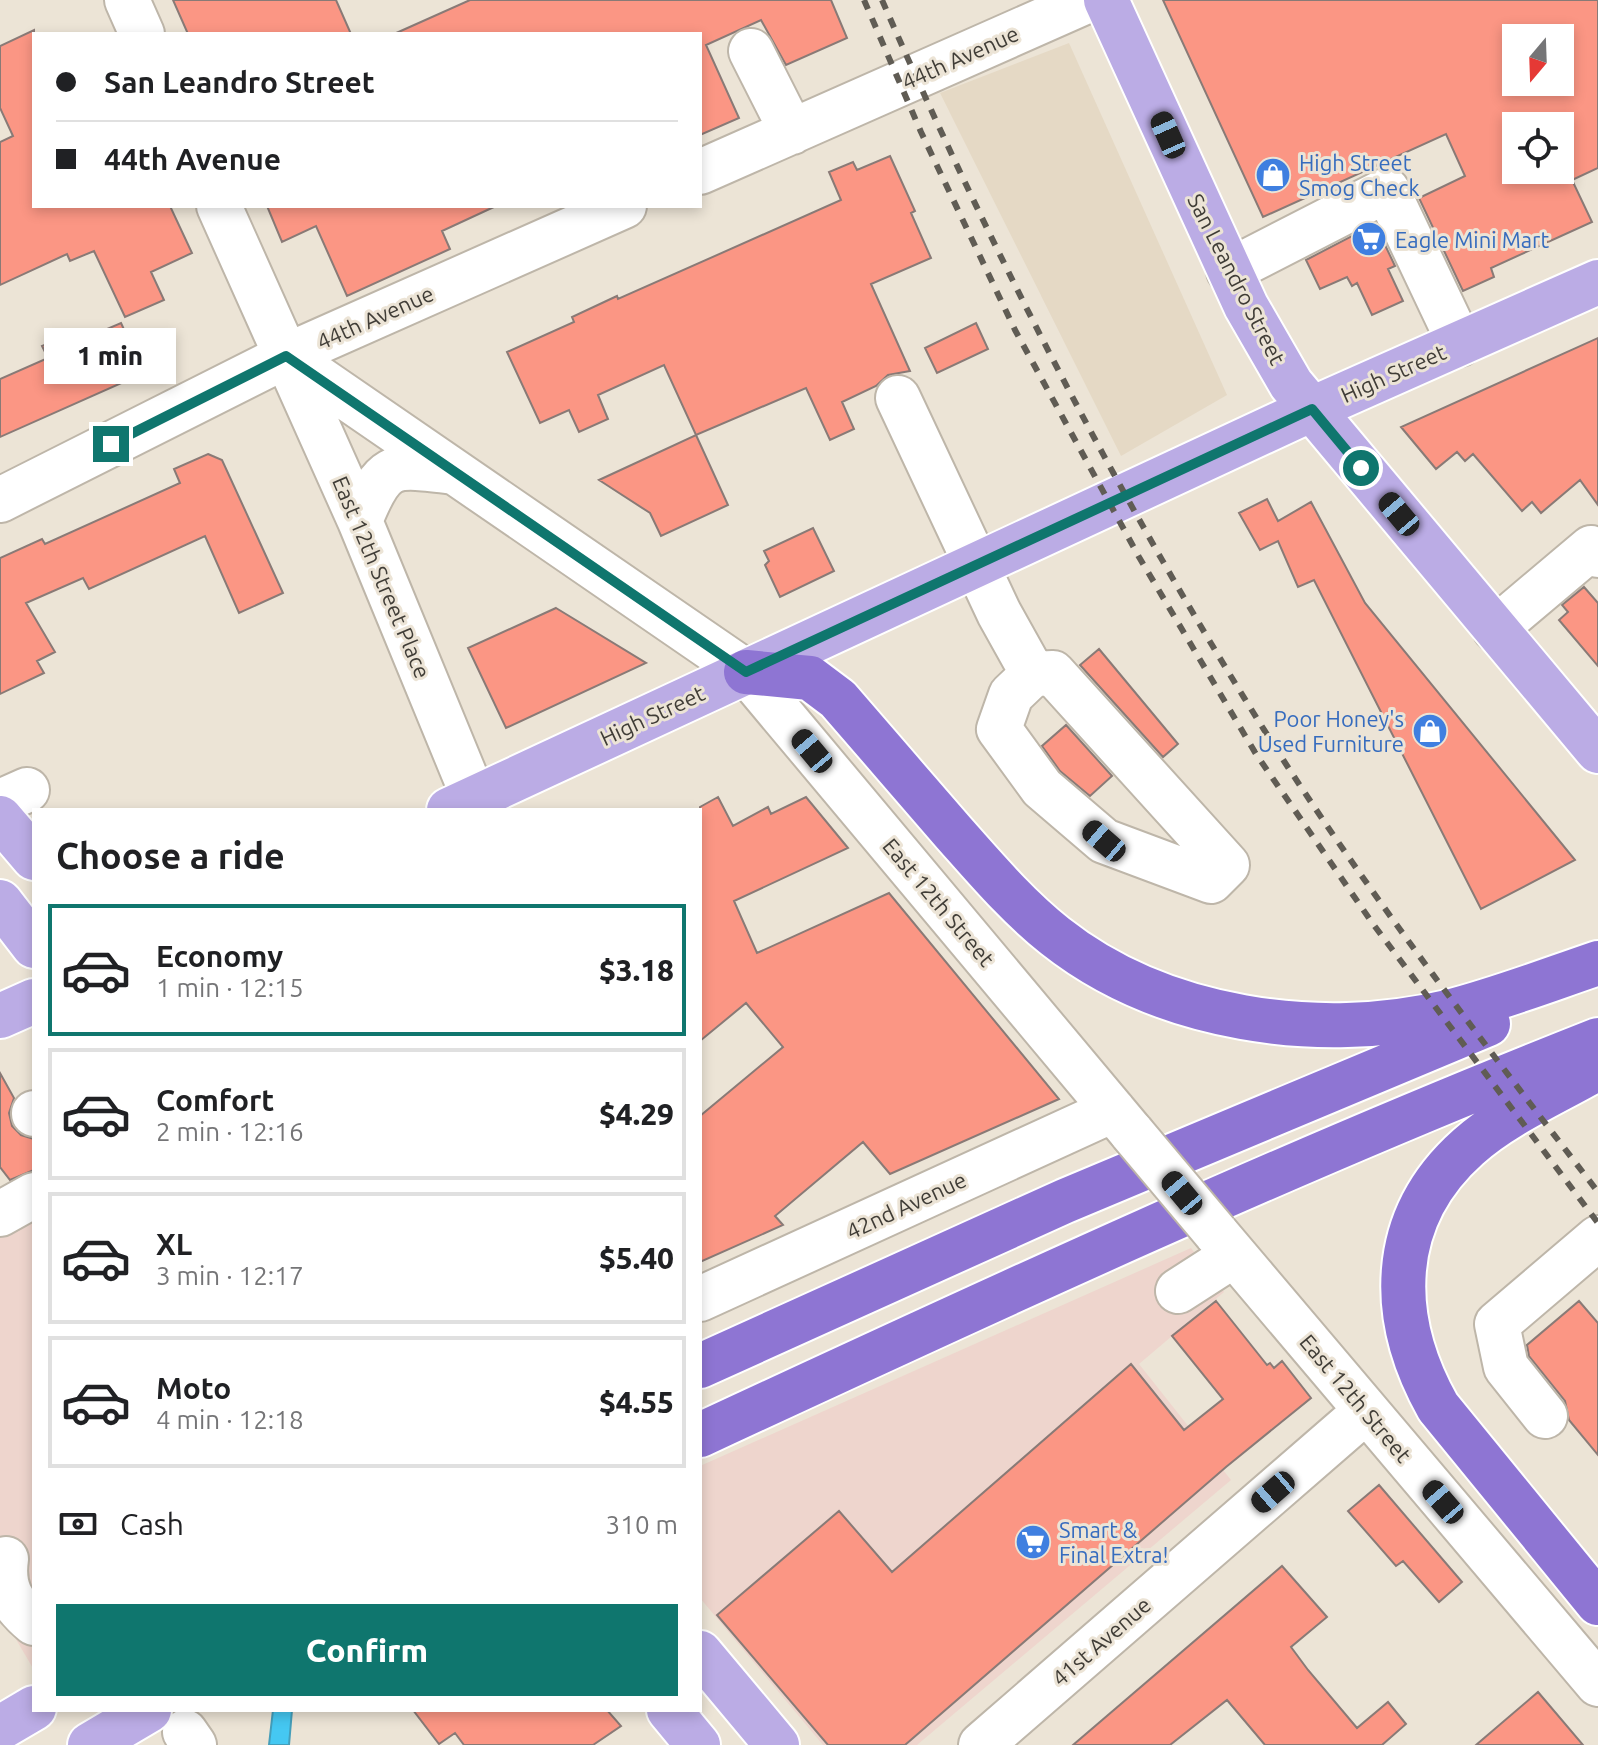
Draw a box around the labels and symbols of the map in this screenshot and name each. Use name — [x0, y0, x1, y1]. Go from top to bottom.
street label: 44th Avenue — [898, 20, 1022, 94]
north arrow — [1502, 24, 1574, 96]
car — [1147, 108, 1189, 162]
place label: High Street Smog Check — [1299, 150, 1420, 200]
shop icon: High Street Smog Check — [1254, 156, 1292, 194]
street label: San Leandro Street — [1183, 189, 1291, 369]
supermarket icon: Eagle Mini Mart — [1350, 220, 1388, 258]
place label: Eagle Mini Mart — [1395, 227, 1549, 252]
street label: 44th Avenue — [313, 280, 437, 354]
callout: 1 min — [45, 328, 177, 384]
street label: High Street — [1337, 339, 1450, 407]
route end — [93, 426, 129, 462]
route start — [1343, 450, 1379, 486]
street label: East 12th Street Place — [328, 472, 436, 682]
car — [1374, 488, 1424, 540]
street label: High Street — [596, 680, 709, 750]
place label: Poor Honey's Used Furniture — [1258, 706, 1404, 756]
shop icon: Poor Honey's Used Furniture — [1411, 712, 1449, 750]
car — [787, 725, 837, 777]
car — [1078, 816, 1130, 866]
street label: East 12th Street — [878, 833, 1000, 971]
street label: 42nd Avenue — [842, 1166, 970, 1244]
car — [1157, 1167, 1207, 1219]
street label: East 12th Street — [1295, 1329, 1417, 1467]
car — [1247, 1467, 1299, 1517]
car — [1418, 1476, 1468, 1528]
place label: Smart & Final Extra! — [1059, 1517, 1169, 1567]
supermarket icon: Smart & Final Extra! — [1014, 1523, 1052, 1561]
street label: 41st Avenue — [1047, 1591, 1155, 1691]

